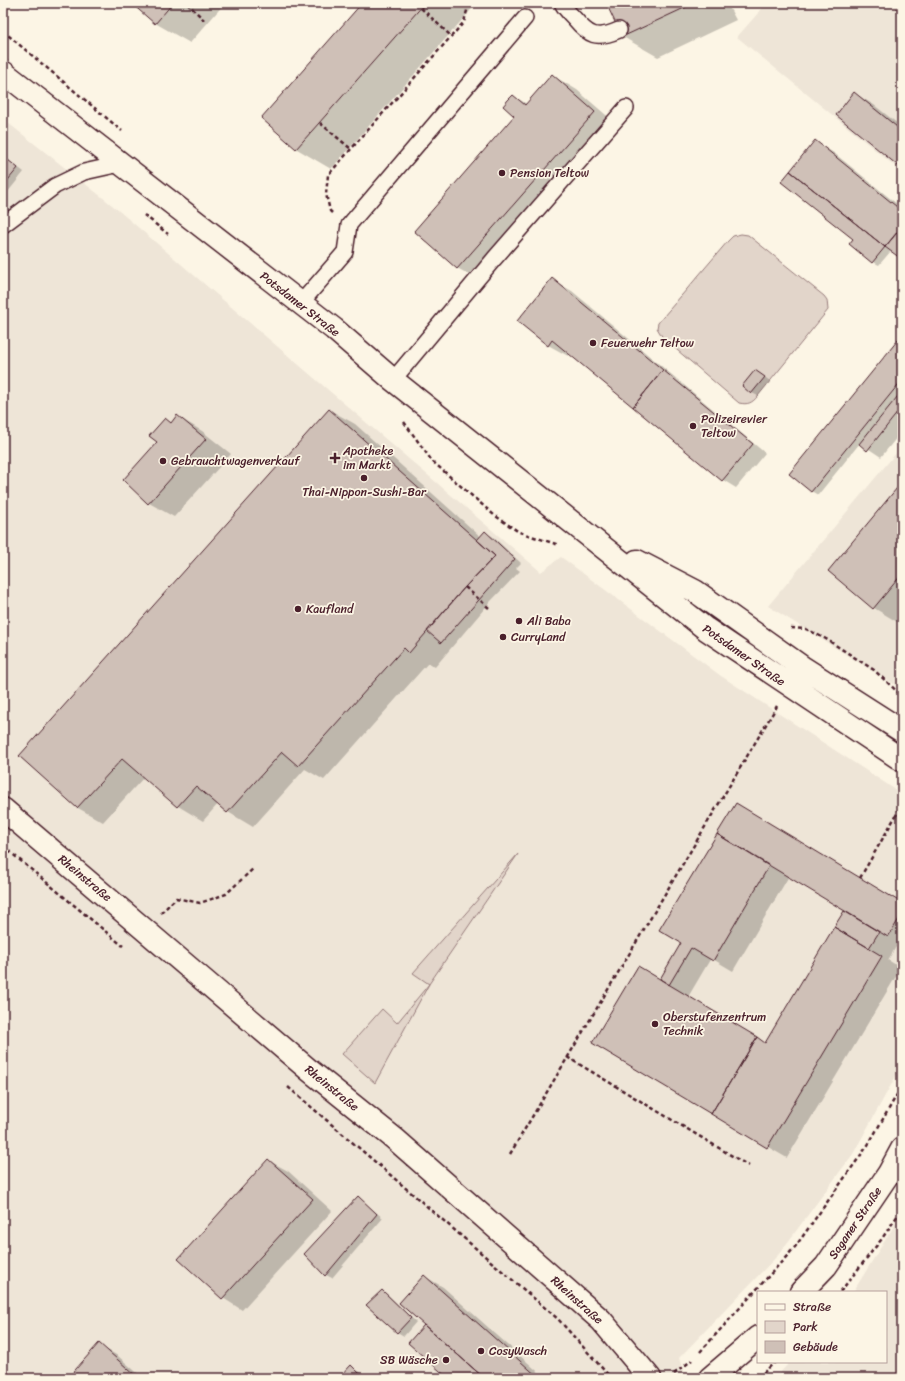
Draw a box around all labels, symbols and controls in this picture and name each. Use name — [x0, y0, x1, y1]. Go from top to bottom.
place label: Pension Teltow — [510, 162, 590, 184]
marker: Pension Teltow — [497, 168, 507, 178]
street label: Potsdamer Straße — [255, 265, 345, 343]
place label: Feuerwehr Teltow — [601, 332, 695, 354]
marker: Feuerwehr Teltow — [588, 338, 598, 348]
place label: Polizeirevier Teltow — [701, 408, 768, 444]
marker: Polizeirevier Teltow — [688, 421, 698, 431]
place label: Apotheke im Markt — [342, 440, 393, 476]
place label: Gebrauchtwagenverkauf — [171, 450, 301, 472]
marker: Apotheke im Markt — [330, 453, 340, 463]
marker: Gebrauchtwagenverkauf — [158, 456, 168, 466]
marker: Thai-Nippon-Sushi-Bar — [359, 473, 369, 483]
place label: Thai-Nippon-Sushi-Bar — [302, 481, 427, 503]
place label: Kaufland — [306, 598, 355, 620]
marker: Kaufland — [293, 604, 303, 614]
place label: Ali Baba — [526, 610, 571, 632]
marker: Ali Baba — [514, 616, 524, 626]
street label: Potsdamer Straße — [698, 618, 790, 692]
place label: CurryLand — [511, 626, 566, 648]
marker: CurryLand — [498, 632, 508, 642]
street label: Rheinstraße — [53, 849, 117, 907]
place label: Oberstufenzentrum Technik — [663, 1006, 766, 1042]
marker: Oberstufenzentrum Technik — [650, 1019, 660, 1029]
street label: Rheinstraße — [300, 1059, 364, 1117]
street label: Saganer Straße — [822, 1182, 888, 1264]
street label: Rheinstraße — [545, 1270, 609, 1330]
legend — [757, 1291, 887, 1363]
text: Straße — [793, 1296, 831, 1318]
text: Park — [793, 1316, 818, 1338]
text: Gebäude — [793, 1336, 838, 1358]
place label: CosyWasch — [489, 1340, 547, 1362]
marker: CosyWasch — [476, 1346, 486, 1356]
place label: SB Wäsche — [380, 1349, 438, 1371]
marker: SB Wäsche — [441, 1355, 451, 1365]

